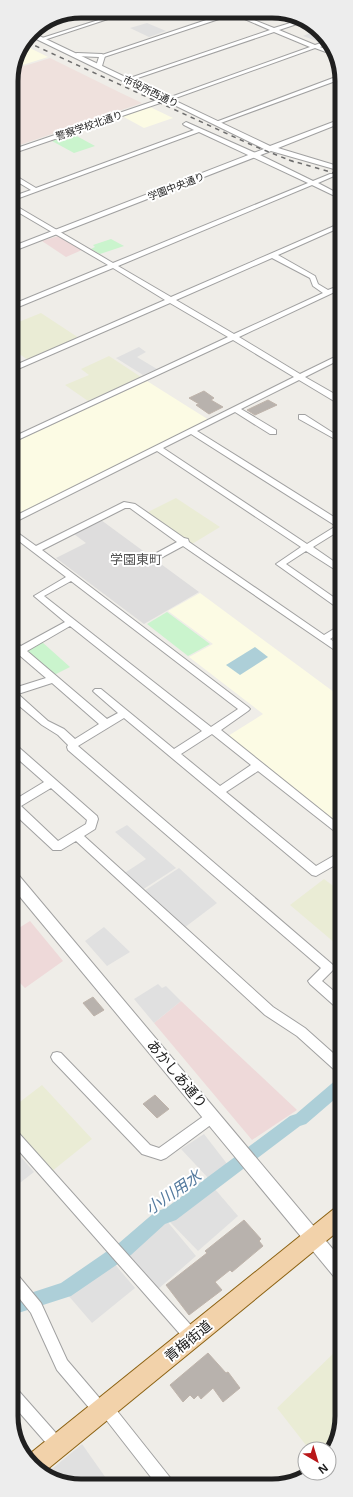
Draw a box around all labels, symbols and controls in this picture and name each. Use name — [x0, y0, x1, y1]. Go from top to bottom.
street label: 市役所西通り — [121, 72, 181, 110]
street label: 警察学校北通り — [54, 107, 124, 143]
street label: 学園中央通り — [145, 169, 207, 203]
district label: 学園東町 — [110, 550, 162, 568]
street label: あかしあ通り — [143, 1035, 212, 1112]
water label: 小川用水 — [140, 1163, 207, 1219]
street label: 青梅街道 — [160, 1316, 215, 1366]
north arrow — [297, 1441, 337, 1481]
text: N — [315, 1461, 332, 1478]

